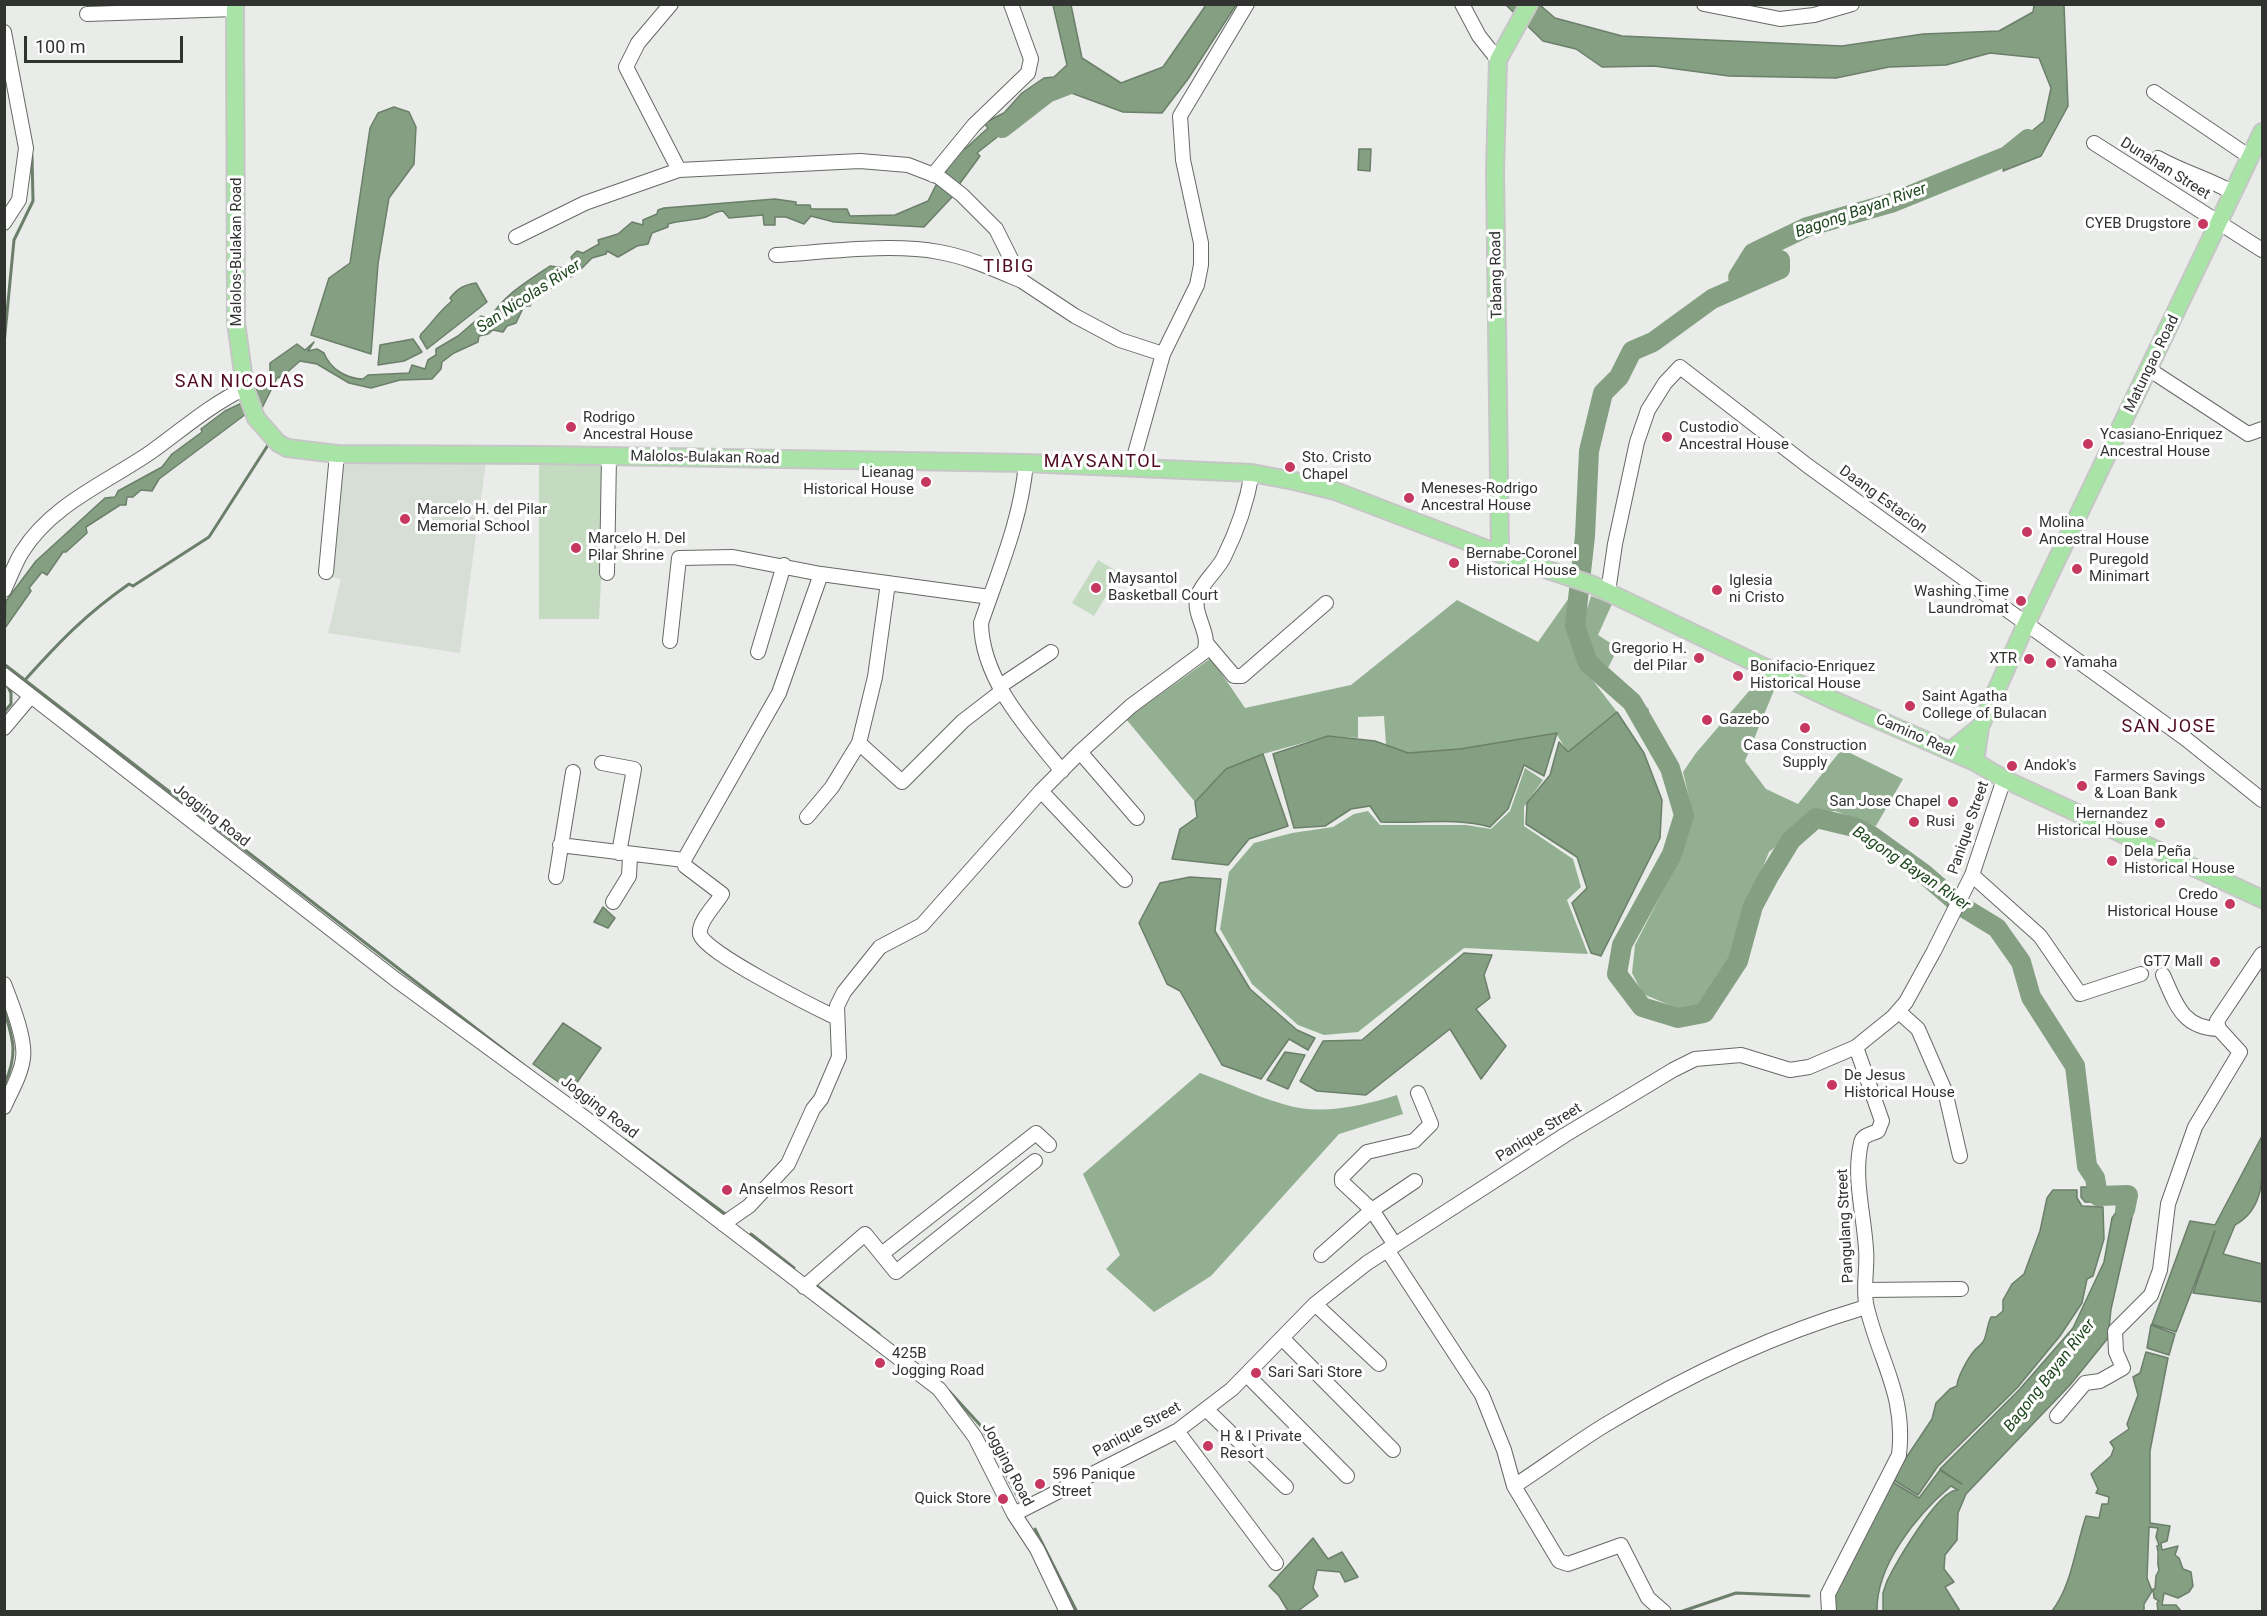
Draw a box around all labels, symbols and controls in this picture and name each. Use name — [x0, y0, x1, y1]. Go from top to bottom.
scale bar — [27, 24, 186, 62]
text: 100 m — [35, 36, 86, 57]
street label: Dunahan Street — [2117, 134, 2213, 204]
street label: Malolos-Bulakan Road — [228, 177, 246, 327]
water label: Bagong Bayan River — [1793, 180, 1929, 242]
place label: CYEB Drugstore — [2085, 215, 2191, 233]
marker: CYEB Drugstore — [2196, 217, 2210, 231]
street label: Tabang Road — [1487, 231, 1507, 319]
water label: San Nicolas River — [473, 256, 585, 338]
district label: TIBIG — [983, 256, 1035, 278]
street label: Matungao Road — [2121, 312, 2183, 416]
district label: SAN NICOLAS — [175, 371, 305, 393]
place label: Rodrigo Ancestral House — [583, 409, 693, 444]
place label: Custodio Ancestral House — [1679, 419, 1789, 454]
marker: Rodrigo Ancestral House — [564, 420, 578, 434]
place label: Ycasiano-Enriquez Ancestral House — [2100, 426, 2223, 461]
marker: Custodio Ancestral House — [1660, 430, 1674, 444]
marker: Ycasiano-Enriquez Ancestral House — [2081, 437, 2095, 451]
street label: Malolos-Bulakan Road — [630, 448, 780, 468]
place label: Sto. Cristo Chapel — [1302, 449, 1371, 484]
district label: MAYSANTOL — [1044, 451, 1162, 473]
marker: Sto. Cristo Chapel — [1283, 460, 1297, 474]
street label: Daang Estacion — [1836, 462, 1930, 538]
place label: Lieanag Historical House — [803, 464, 914, 499]
marker: Lieanag Historical House — [919, 475, 933, 489]
place label: Meneses-Rodrigo Ancestral House — [1421, 480, 1538, 515]
marker: Meneses-Rodrigo Ancestral House — [1402, 491, 1416, 505]
place label: Marcelo H. del Pilar Memorial School — [417, 501, 547, 536]
marker: Marcelo H. del Pilar Memorial School — [398, 512, 412, 526]
place label: Molina Ancestral House — [2039, 514, 2149, 549]
marker: Molina Ancestral House — [2020, 525, 2034, 539]
place label: Marcelo H. Del Pilar Shrine — [588, 530, 686, 565]
marker: Marcelo H. Del Pilar Shrine — [569, 541, 583, 555]
place label: Bernabe-Coronel Historical House — [1466, 545, 1577, 580]
place label: Puregold Minimart — [2089, 551, 2149, 586]
marker: Bernabe-Coronel Historical House — [1447, 556, 1461, 570]
marker: Puregold Minimart — [2070, 562, 2084, 576]
place label: Maysantol Basketball Court — [1108, 570, 1218, 605]
place label: Iglesia ni Cristo — [1729, 572, 1784, 607]
marker: Maysantol Basketball Court — [1089, 581, 1103, 595]
marker: Iglesia ni Cristo — [1710, 583, 1724, 597]
place label: Washing Time Laundromat — [1914, 583, 2009, 618]
marker: Washing Time Laundromat — [2014, 594, 2028, 608]
place label: Gregorio H. del Pilar — [1611, 640, 1687, 675]
place label: XTR — [1989, 650, 2017, 668]
marker: Gregorio H. del Pilar — [1692, 651, 1706, 665]
marker: XTR — [2022, 652, 2036, 666]
place label: Yamaha — [2063, 654, 2117, 672]
marker: Yamaha — [2044, 656, 2058, 670]
place label: Bonifacio-Enriquez Historical House — [1750, 658, 1875, 693]
marker: Bonifacio-Enriquez Historical House — [1731, 669, 1745, 683]
place label: Saint Agatha College of Bulacan — [1922, 688, 2047, 723]
marker: Saint Agatha College of Bulacan — [1903, 699, 1917, 713]
place label: Gazebo — [1719, 711, 1770, 729]
street label: Camino Real — [1873, 711, 1957, 761]
marker: Gazebo — [1700, 713, 1714, 727]
district label: SAN JOSE — [2122, 716, 2216, 738]
marker: Casa Construction Supply — [1798, 721, 1812, 735]
place label: Casa Construction Supply — [1743, 737, 1867, 772]
place label: Andok's — [2024, 757, 2076, 775]
marker: Andok's — [2005, 759, 2019, 773]
place label: Farmers Savings & Loan Bank — [2094, 768, 2205, 803]
street label: Panique Street — [1945, 779, 1993, 877]
marker: Farmers Savings & Loan Bank — [2075, 779, 2089, 793]
street label: Jogging Road — [169, 781, 253, 851]
place label: San Jose Chapel — [1829, 793, 1941, 811]
marker: San Jose Chapel — [1946, 795, 1960, 809]
place label: Hernandez Historical House — [2037, 805, 2148, 840]
place label: Rusi — [1926, 813, 1955, 831]
marker: Rusi — [1907, 815, 1921, 829]
marker: Hernandez Historical House — [2153, 816, 2167, 830]
water label: Bagong Bayan River — [1849, 823, 1973, 915]
place label: Dela Peña Historical House — [2124, 843, 2235, 878]
marker: Dela Peña Historical House — [2105, 854, 2119, 868]
place label: Credo Historical House — [2107, 886, 2218, 921]
marker: Credo Historical House — [2223, 897, 2237, 911]
place label: GT7 Mall — [2143, 953, 2203, 971]
marker: GT7 Mall — [2208, 955, 2222, 969]
place label: De Jesus Historical House — [1844, 1067, 1955, 1102]
street label: Jogging Road — [557, 1073, 641, 1143]
marker: De Jesus Historical House — [1825, 1078, 1839, 1092]
street label: Panique Street — [1493, 1100, 1585, 1166]
street label: Pangulang Street — [1834, 1168, 1858, 1284]
place label: Anselmos Resort — [739, 1181, 853, 1199]
marker: Anselmos Resort — [720, 1183, 734, 1197]
water label: Bagong Bayan River — [2000, 1316, 2100, 1436]
place label: 425B Jogging Road — [892, 1345, 984, 1380]
marker: 425B Jogging Road — [873, 1356, 887, 1370]
place label: Sari Sari Store — [1268, 1364, 1362, 1382]
marker: Sari Sari Store — [1249, 1366, 1263, 1380]
street label: Panique Street — [1090, 1398, 1184, 1462]
street label: Jogging Road — [977, 1420, 1037, 1510]
place label: H & I Private Resort — [1220, 1428, 1302, 1463]
marker: H & I Private Resort — [1201, 1439, 1215, 1453]
place label: 596 Panique Street — [1052, 1466, 1135, 1501]
marker: 596 Panique Street — [1033, 1477, 1047, 1491]
place label: Quick Store — [914, 1490, 991, 1508]
marker: Quick Store — [996, 1492, 1010, 1506]

